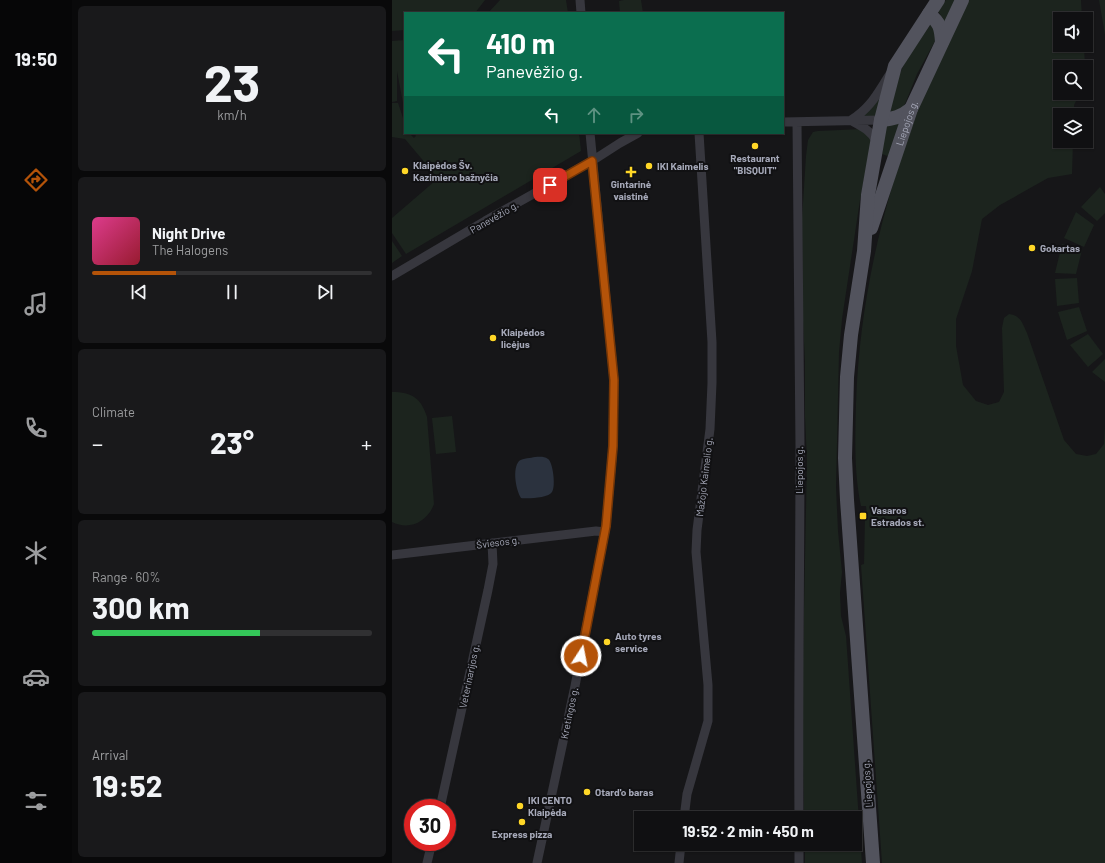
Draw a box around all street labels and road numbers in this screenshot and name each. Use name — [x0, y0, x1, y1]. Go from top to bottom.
street label: Liepojos g. — [893, 98, 920, 147]
street label: Panevėžio g. — [468, 198, 520, 236]
street label: Mažojo Kaimelio g. — [693, 437, 715, 517]
street label: Liepojos g. — [793, 446, 805, 494]
street label: Šviesos g. — [476, 533, 520, 551]
street label: Veterinarijos g. — [456, 643, 482, 709]
street label: Kretingos g. — [558, 686, 580, 740]
street label: Liepojos g. — [859, 760, 875, 808]

